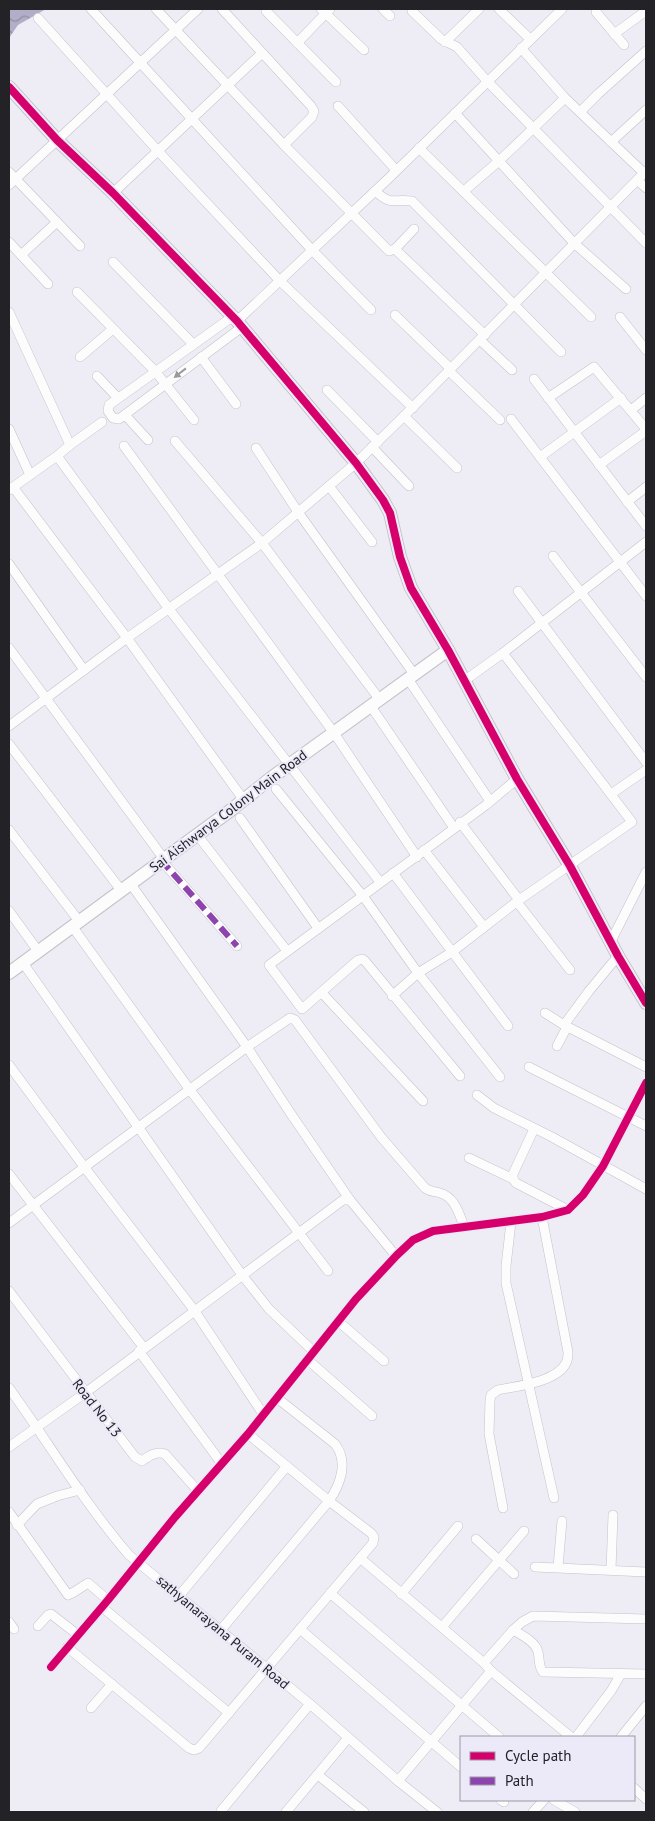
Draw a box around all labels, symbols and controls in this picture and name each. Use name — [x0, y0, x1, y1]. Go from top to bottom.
one-way arrow — [174, 368, 187, 379]
street label: Sai Aishwarya Colony Main Road — [146, 746, 310, 876]
street label: Road No 13 — [69, 1375, 125, 1441]
street label: sathyanarayana Puram Road — [153, 1571, 293, 1693]
legend — [460, 1736, 635, 1801]
text: Cycle path — [505, 1746, 571, 1765]
text: Path — [505, 1771, 534, 1790]

